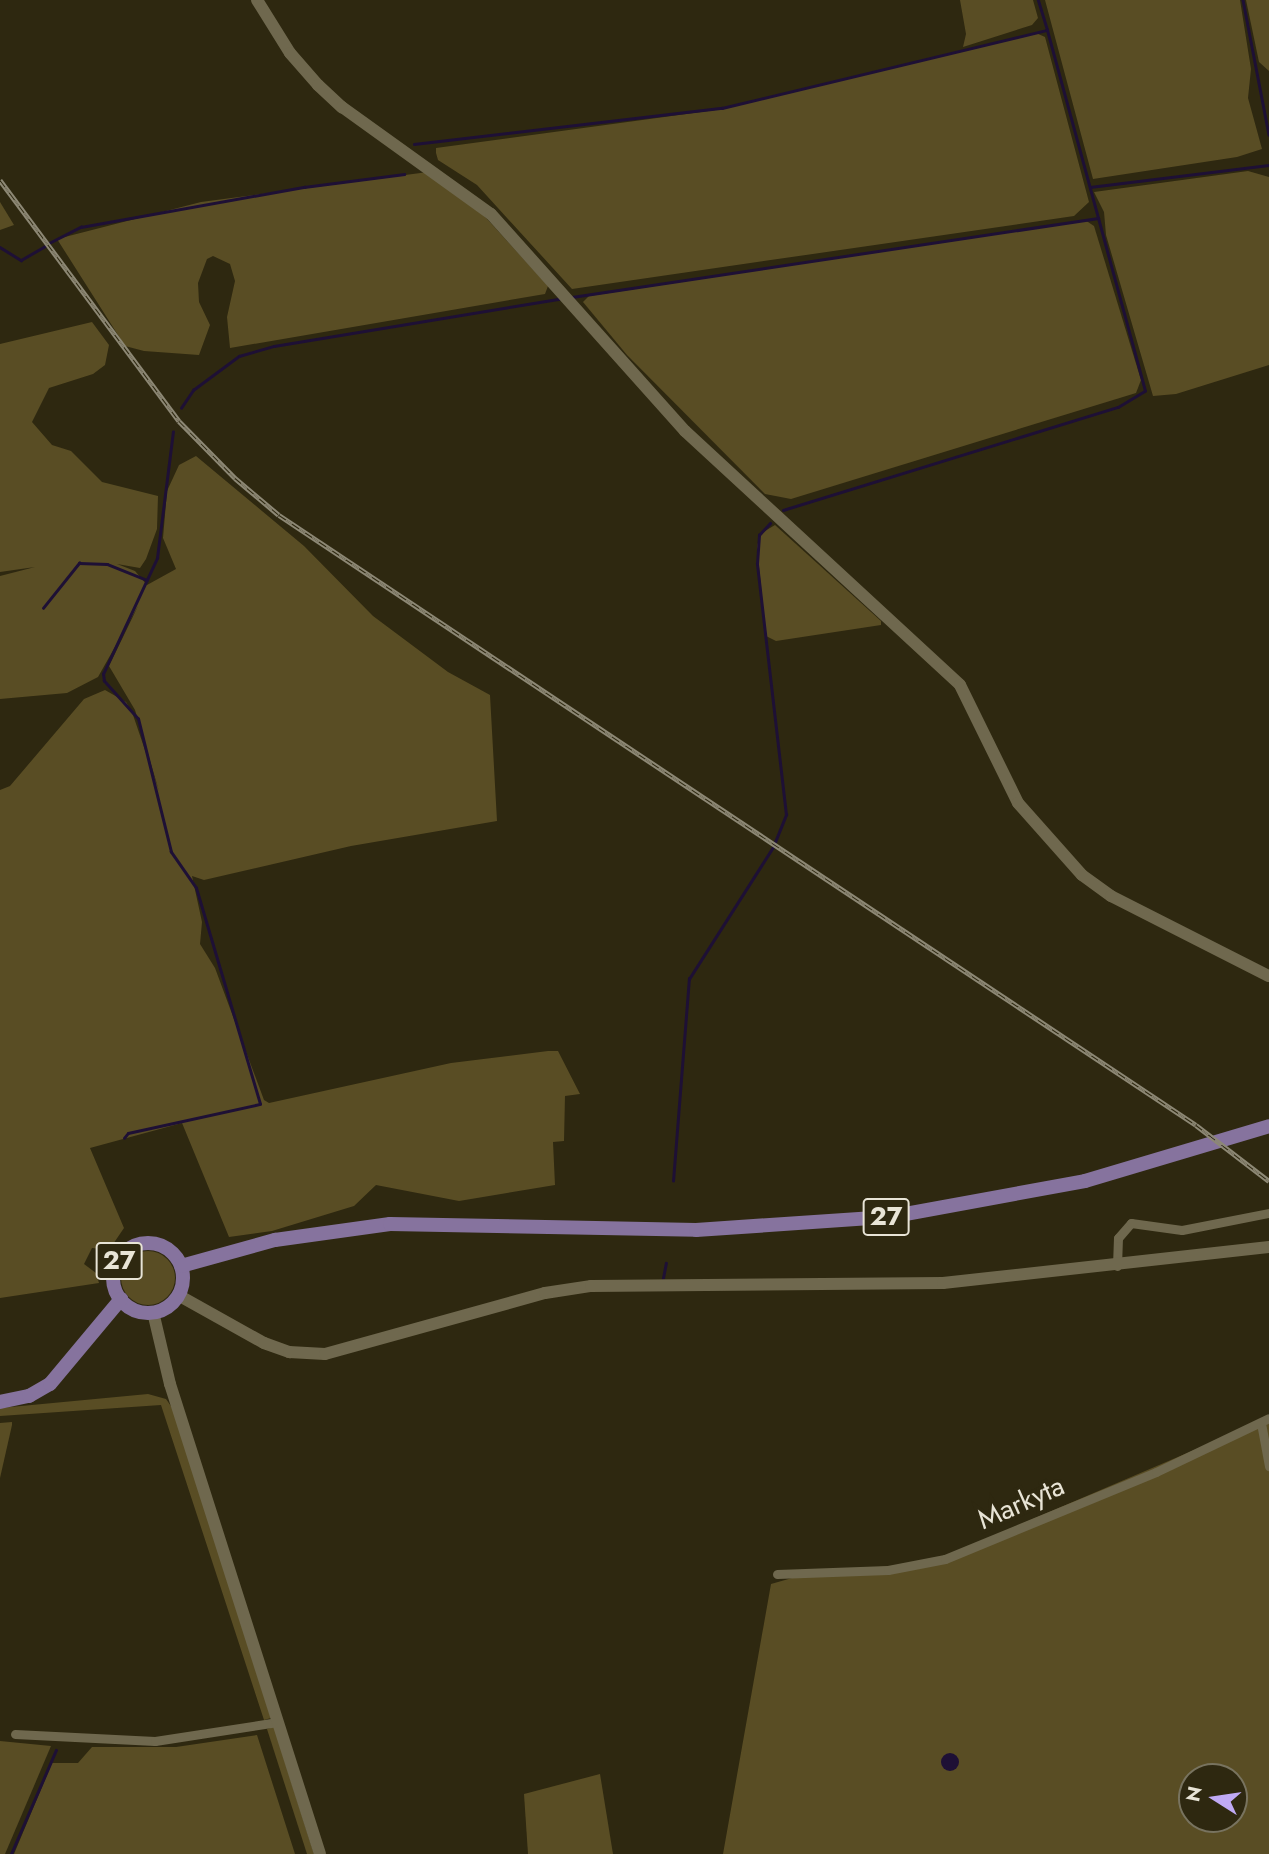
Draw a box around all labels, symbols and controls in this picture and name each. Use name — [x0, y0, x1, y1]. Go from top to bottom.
road number: 27 — [862, 1194, 910, 1240]
road number: 27 — [94, 1238, 144, 1284]
street label: Markyta — [973, 1469, 1069, 1537]
north arrow — [1178, 1763, 1248, 1833]
text: N — [1179, 1784, 1209, 1804]

